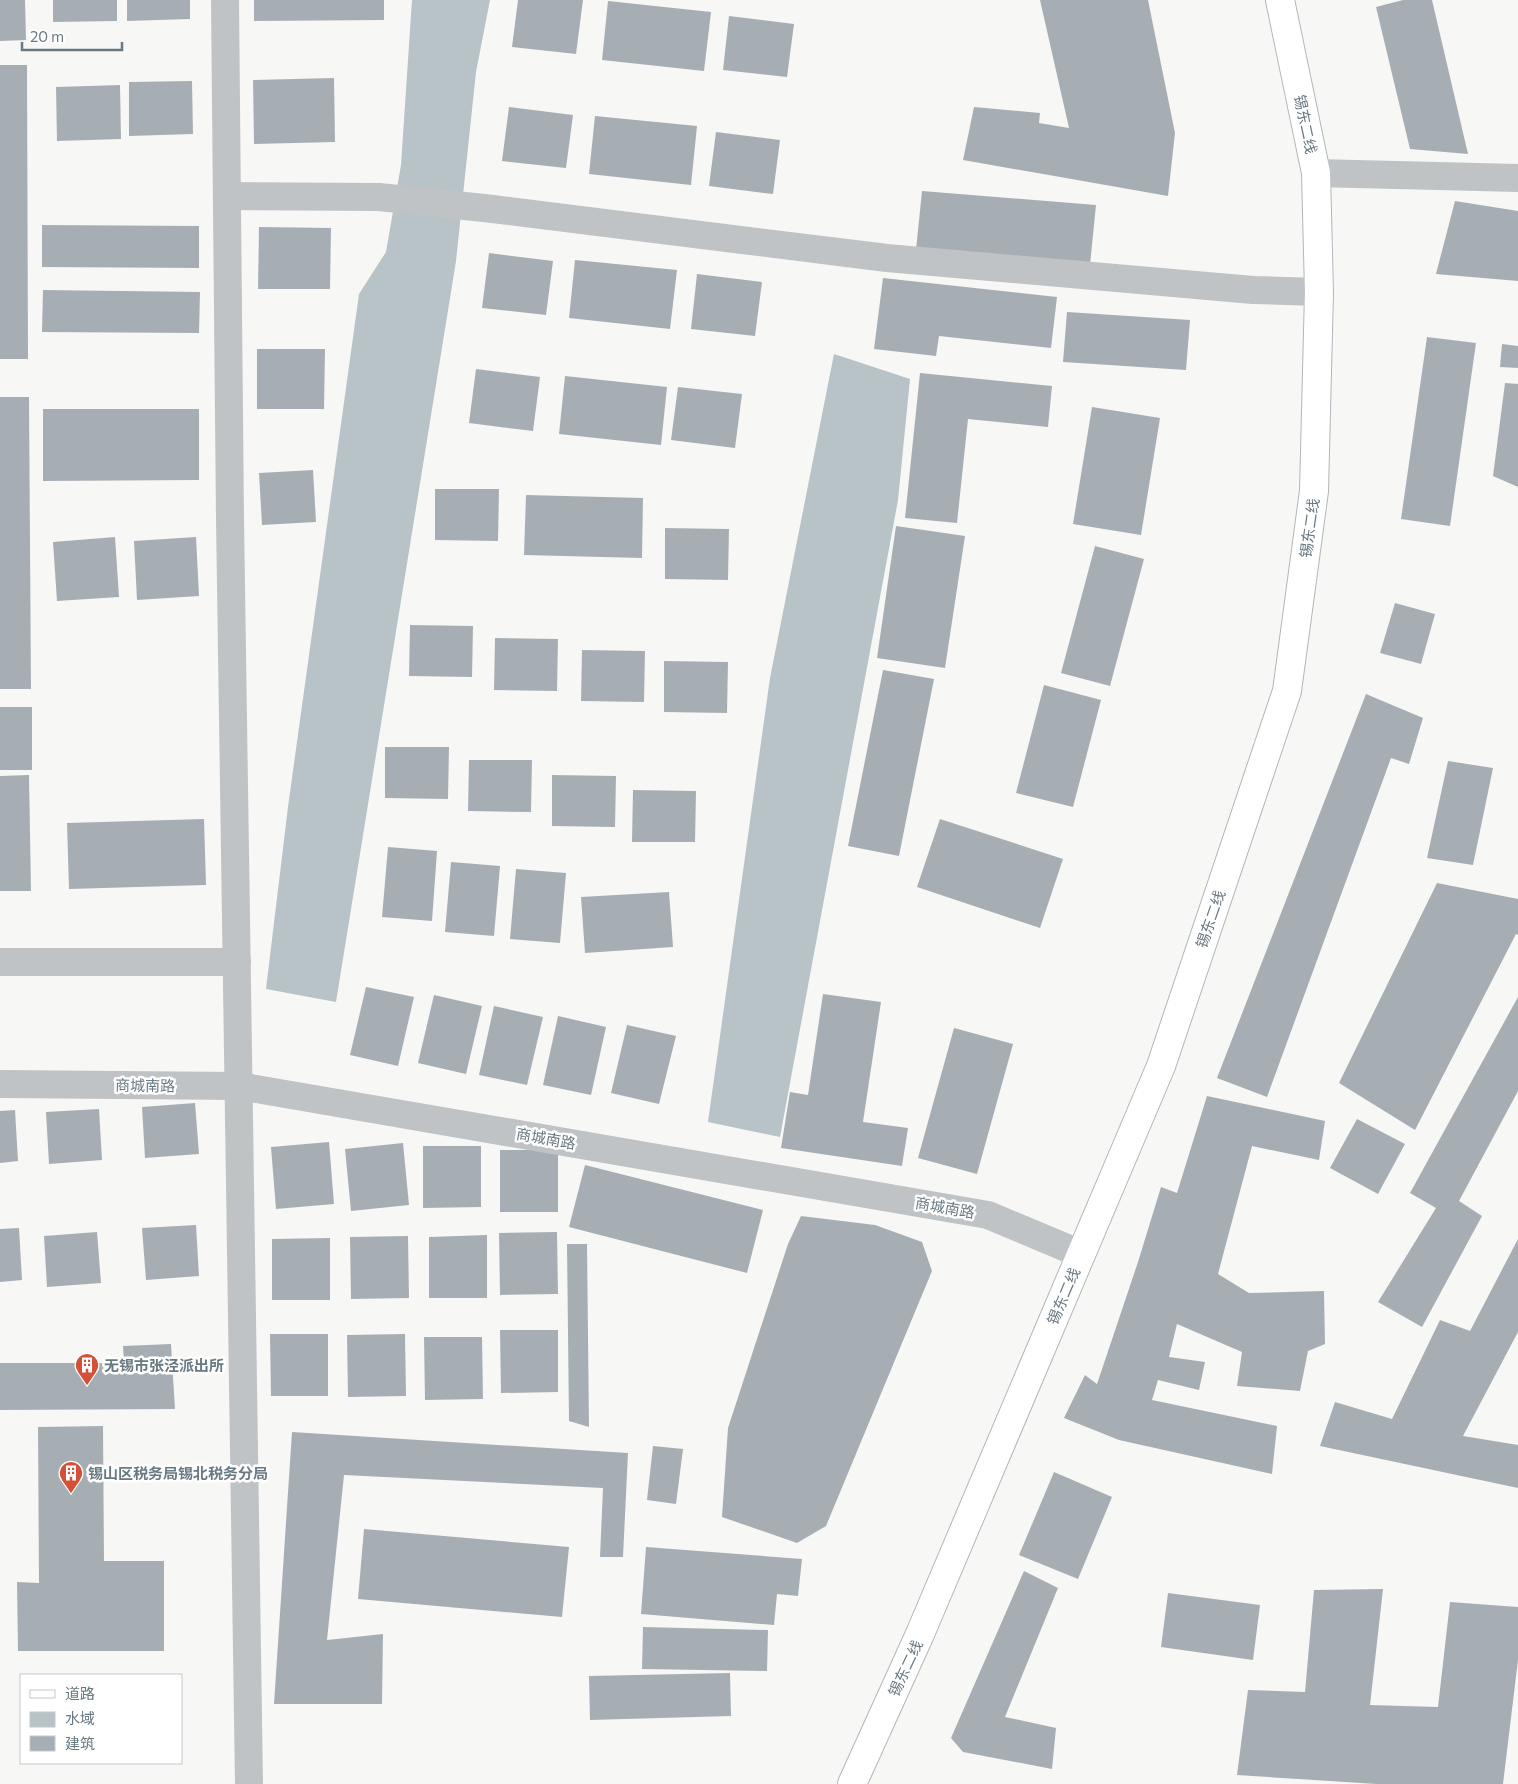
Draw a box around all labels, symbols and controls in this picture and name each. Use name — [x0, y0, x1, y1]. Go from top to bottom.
scale bar — [22, 20, 122, 52]
text: 20 m — [30, 27, 64, 45]
street label: 锡东二线 — [1291, 93, 1321, 155]
street label: 锡东二线 — [1296, 497, 1322, 559]
street label: 锡东二线 — [1192, 888, 1228, 950]
street label: 商城南路 — [115, 1075, 175, 1095]
street label: 商城南路 — [515, 1124, 577, 1152]
street label: 商城南路 — [914, 1193, 976, 1221]
street label: 锡东二线 — [1043, 1265, 1083, 1327]
building icon: 无锡市张泾派出所 — [74, 1352, 100, 1386]
place label: 无锡市张泾派出所 — [104, 1356, 224, 1374]
building icon: 锡山区税务局锡北税务分局 — [58, 1460, 84, 1494]
place label: 锡山区税务局锡北税务分局 — [88, 1464, 268, 1482]
street label: 锡东二线 — [884, 1637, 926, 1699]
legend — [20, 1674, 182, 1764]
text: 道路 — [65, 1684, 95, 1702]
text: 水域 — [65, 1709, 95, 1727]
text: 建筑 — [65, 1734, 95, 1752]

